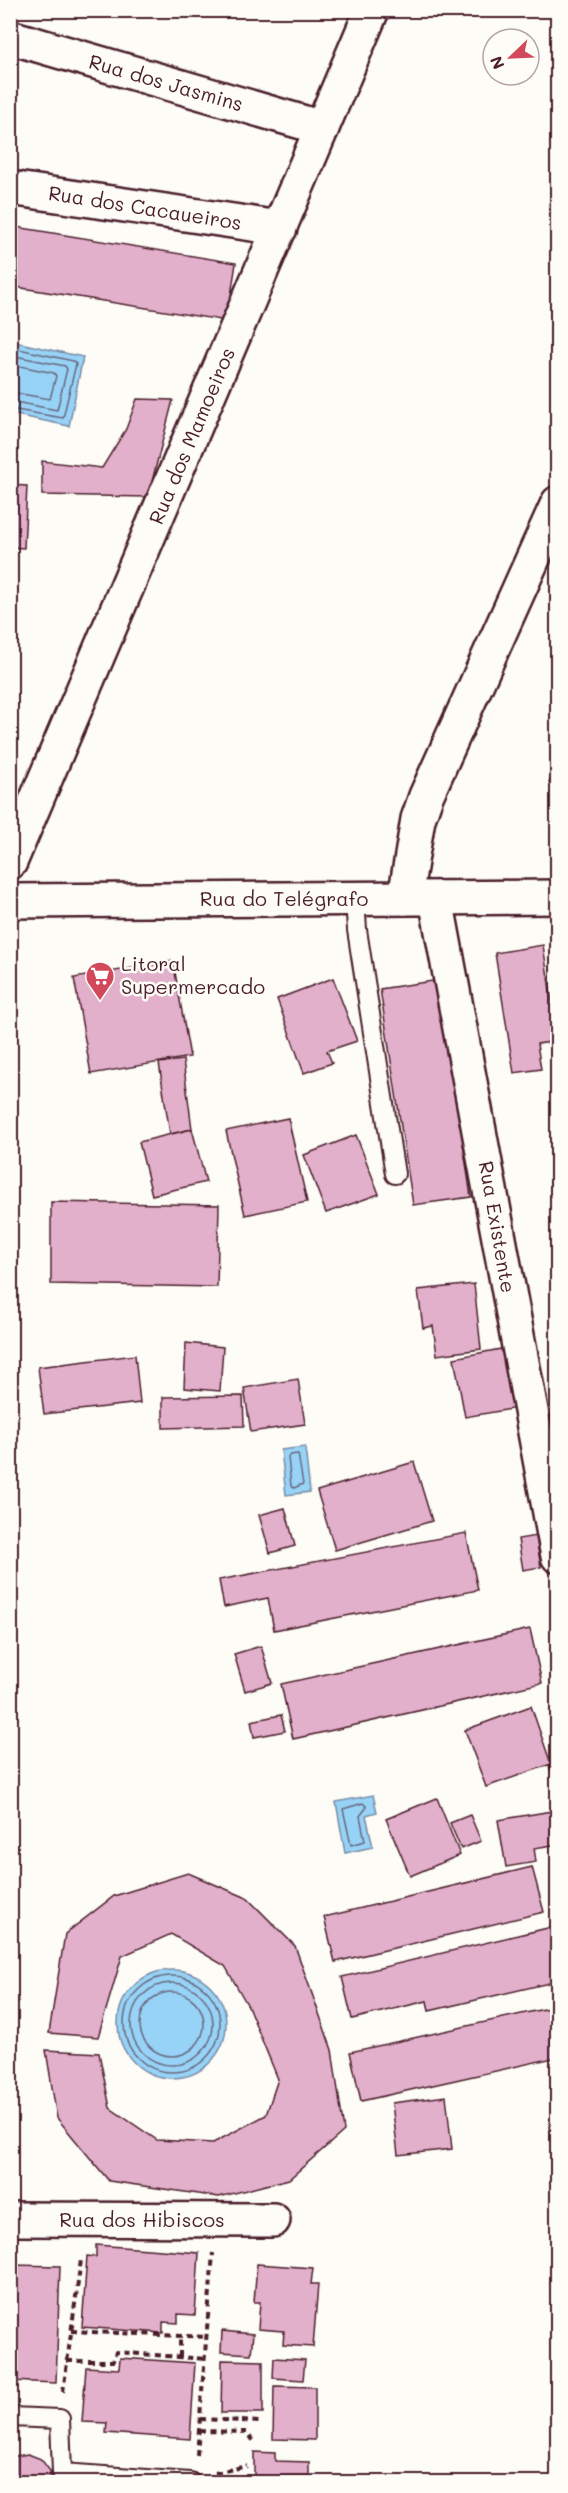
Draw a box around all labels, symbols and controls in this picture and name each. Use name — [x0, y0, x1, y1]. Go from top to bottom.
north arrow — [481, 27, 541, 87]
street label: Rua dos Jasmins — [86, 48, 246, 116]
text: N — [485, 53, 509, 73]
street label: Rua dos Cacaueiros — [47, 179, 244, 235]
street label: Rua dos Mamoeiros — [142, 343, 240, 528]
street label: Rua do Telégrafo — [200, 885, 368, 911]
place label: Litoral Supermercado — [121, 950, 265, 999]
supermarket icon: Litoral Supermercado — [84, 960, 116, 1002]
street label: Rua Existente — [474, 1159, 522, 1295]
street label: Rua dos Hibiscos — [59, 2206, 225, 2232]

